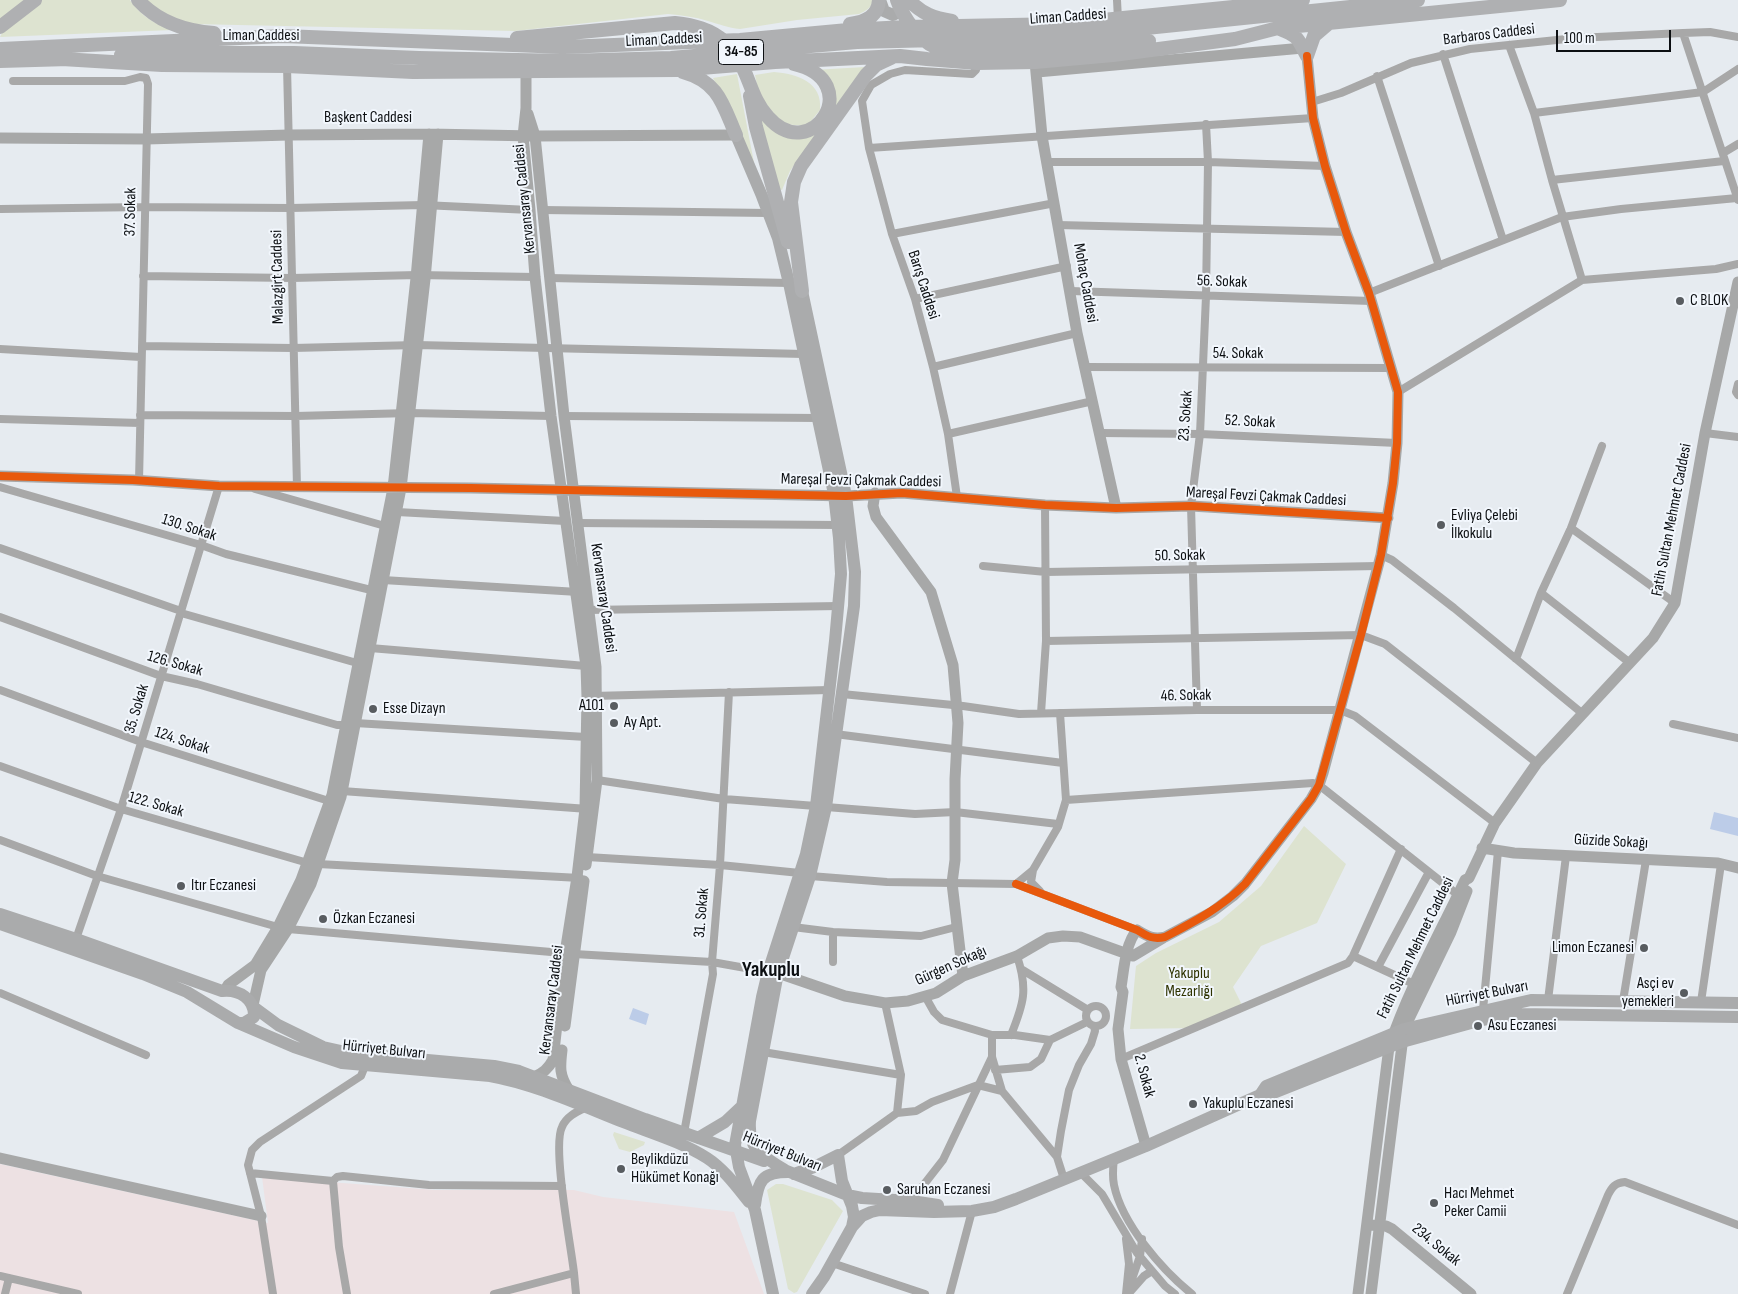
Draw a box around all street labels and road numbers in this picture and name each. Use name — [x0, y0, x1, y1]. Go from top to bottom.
street label: Liman Caddesi — [1029, 5, 1107, 29]
street label: Barbaros Caddesi — [1442, 20, 1536, 50]
street label: Liman Caddesi — [223, 26, 299, 46]
street label: Liman Caddesi — [625, 28, 703, 52]
road number: 34-85 — [718, 40, 764, 64]
street label: Başkent Caddesi — [324, 108, 412, 128]
street label: Kervansaray Caddesi — [510, 143, 540, 255]
street label: 37. Sokak — [121, 187, 141, 237]
street label: Malazgirt Caddesi — [268, 230, 288, 324]
street label: Mohaç Caddesi — [1069, 242, 1101, 324]
street label: Barış Caddesi — [903, 248, 943, 322]
street label: 56. Sokak — [1196, 272, 1248, 292]
street label: 54. Sokak — [1213, 344, 1263, 364]
street label: 23. Sokak — [1175, 390, 1197, 442]
street label: 52. Sokak — [1224, 411, 1276, 433]
street label: Fatih Sultan Mehmet Caddesi — [1648, 442, 1696, 598]
street label: Mareşal Fevzi Çakmak Caddesi — [781, 470, 941, 492]
street label: Mareşal Fevzi Çakmak Caddesi — [1185, 483, 1347, 511]
street label: 130. Sokak — [159, 510, 219, 546]
street label: Kervansaray Caddesi — [586, 542, 620, 654]
street label: 50. Sokak — [1155, 546, 1205, 566]
street label: 126. Sokak — [145, 647, 205, 681]
street label: 35. Sokak — [120, 682, 154, 736]
street label: 46. Sokak — [1160, 686, 1212, 706]
street label: 124. Sokak — [152, 723, 212, 759]
street label: 122. Sokak — [126, 788, 186, 822]
street label: Güzide Sokağı — [1573, 830, 1649, 854]
street label: Fatih Sultan Mehmet Caddesi — [1373, 874, 1459, 1022]
street label: 31. Sokak — [690, 887, 714, 939]
street label: Gürgen Sokağı — [912, 942, 990, 990]
street label: Kervansaray Caddesi — [536, 944, 568, 1056]
street label: Hürriyet Bulvarı — [1444, 977, 1530, 1011]
street label: Hürriyet Bulvarı — [342, 1036, 426, 1064]
street label: 2. Sokak — [1129, 1052, 1159, 1100]
street label: Hürriyet Bulvarı — [740, 1127, 824, 1177]
street label: 234. Sokak — [1408, 1219, 1464, 1271]

